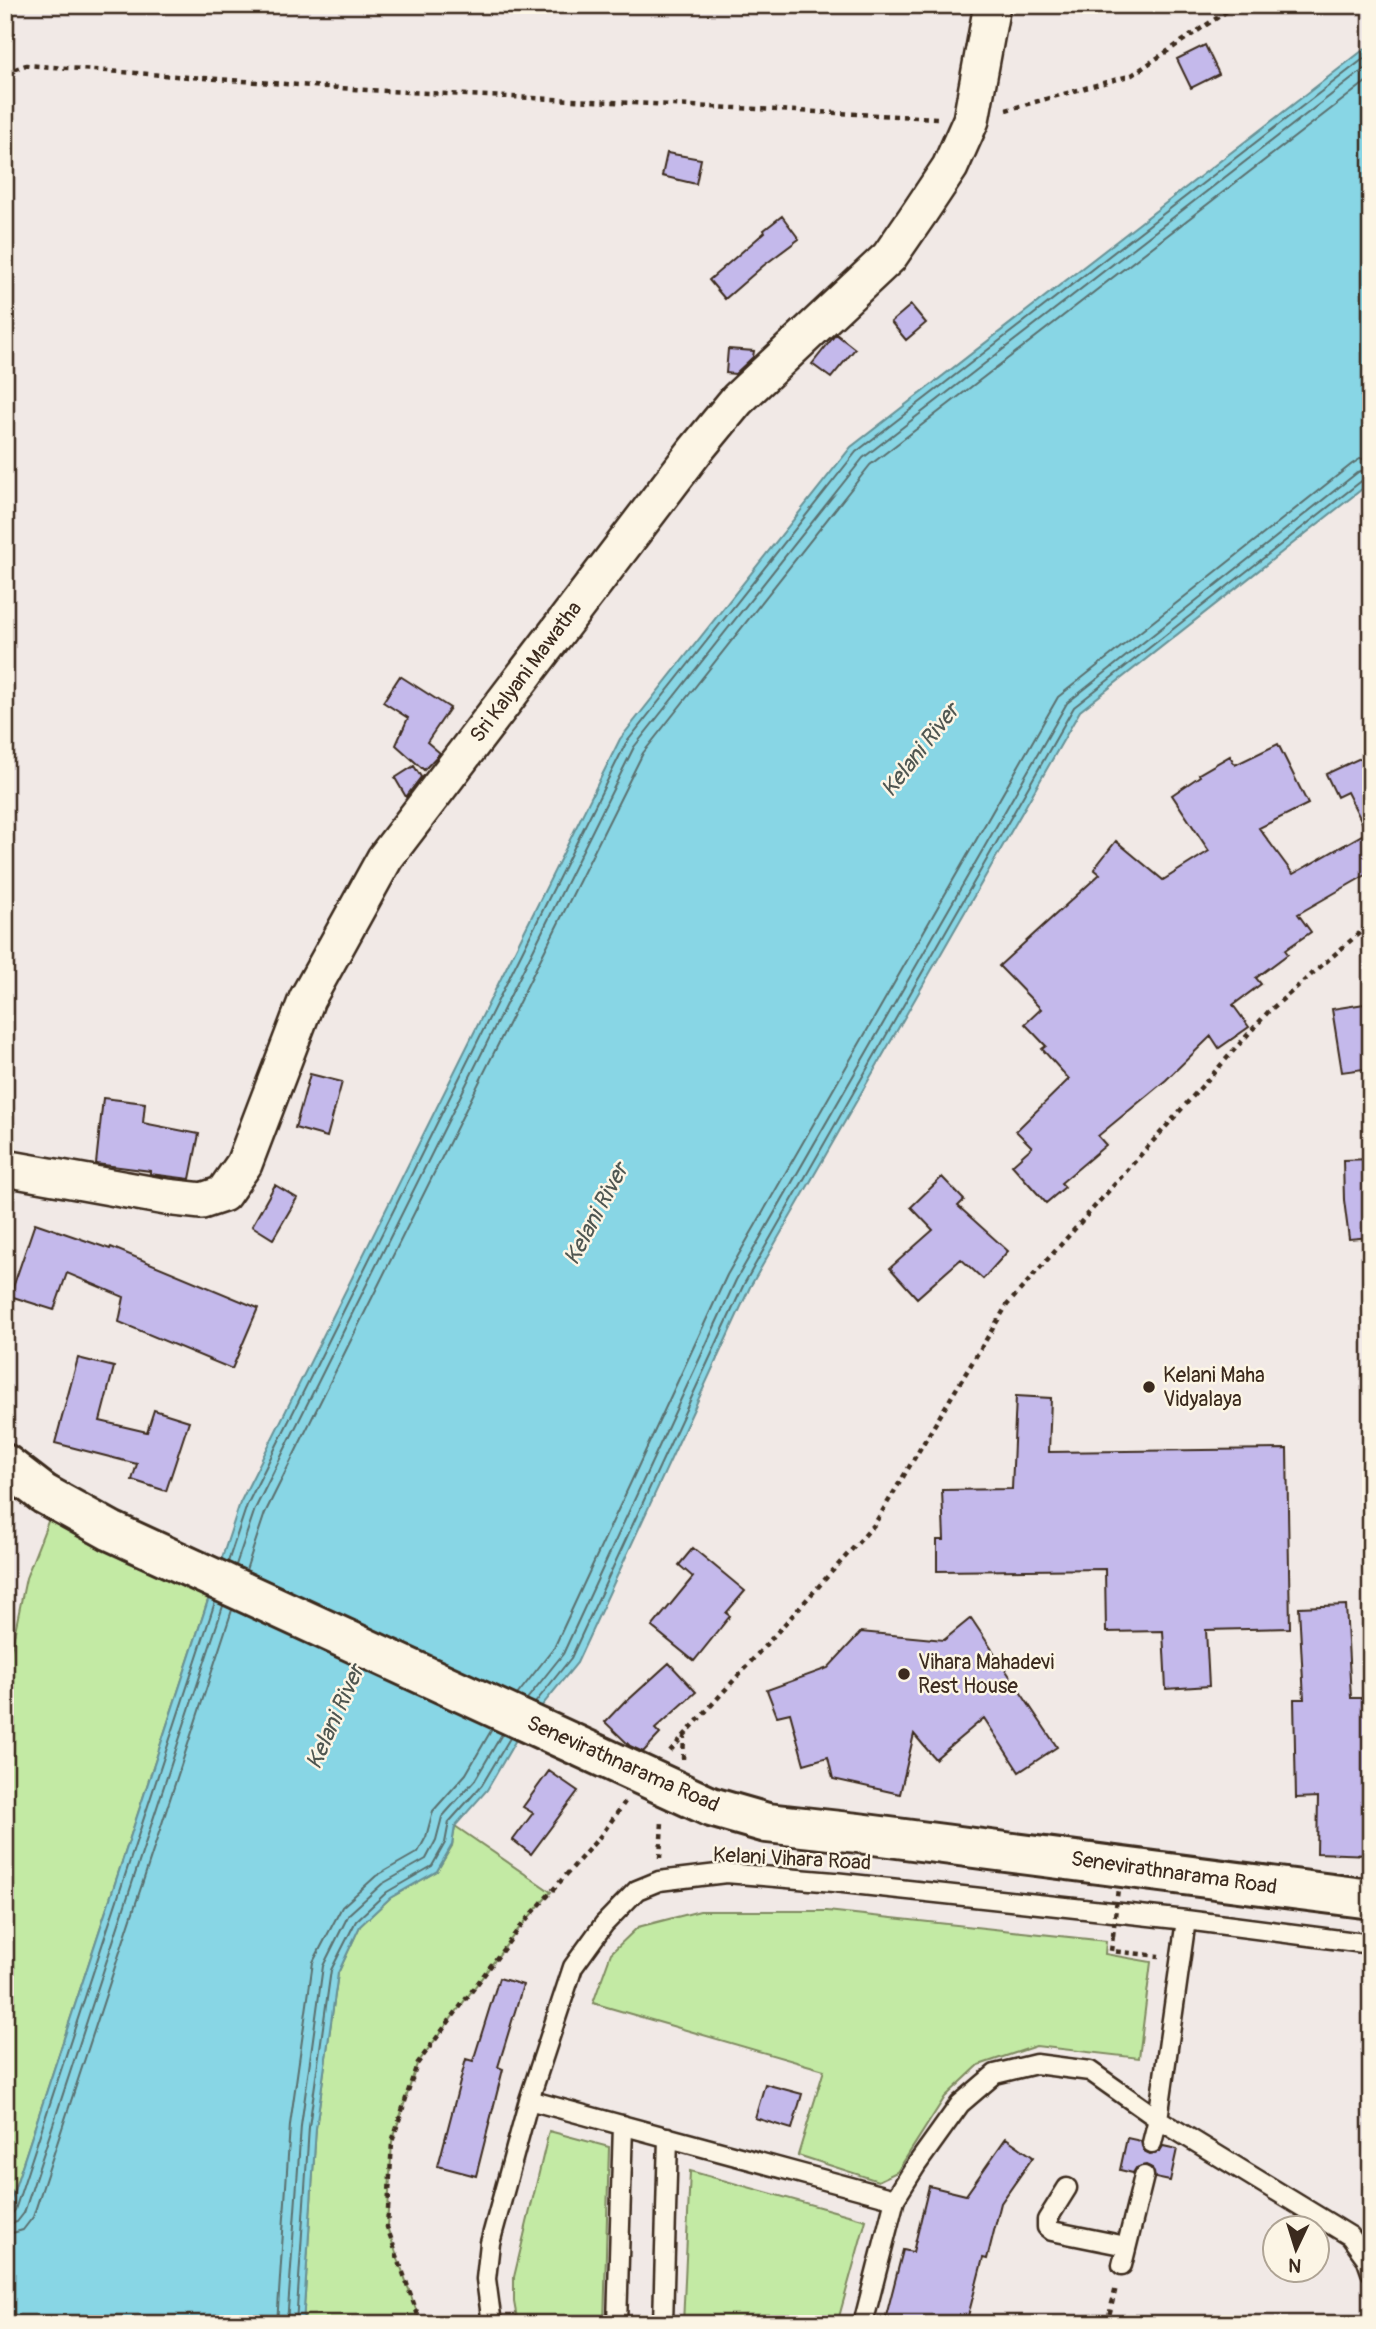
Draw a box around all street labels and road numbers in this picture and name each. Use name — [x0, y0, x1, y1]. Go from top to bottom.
street label: Sri Kalyani Mawatha — [464, 596, 588, 748]
street label: Senevirathnarama Road — [523, 1709, 723, 1819]
street label: Kelani Vihara Road — [712, 1841, 872, 1877]
street label: Senevirathnarama Road — [1069, 1845, 1279, 1901]

